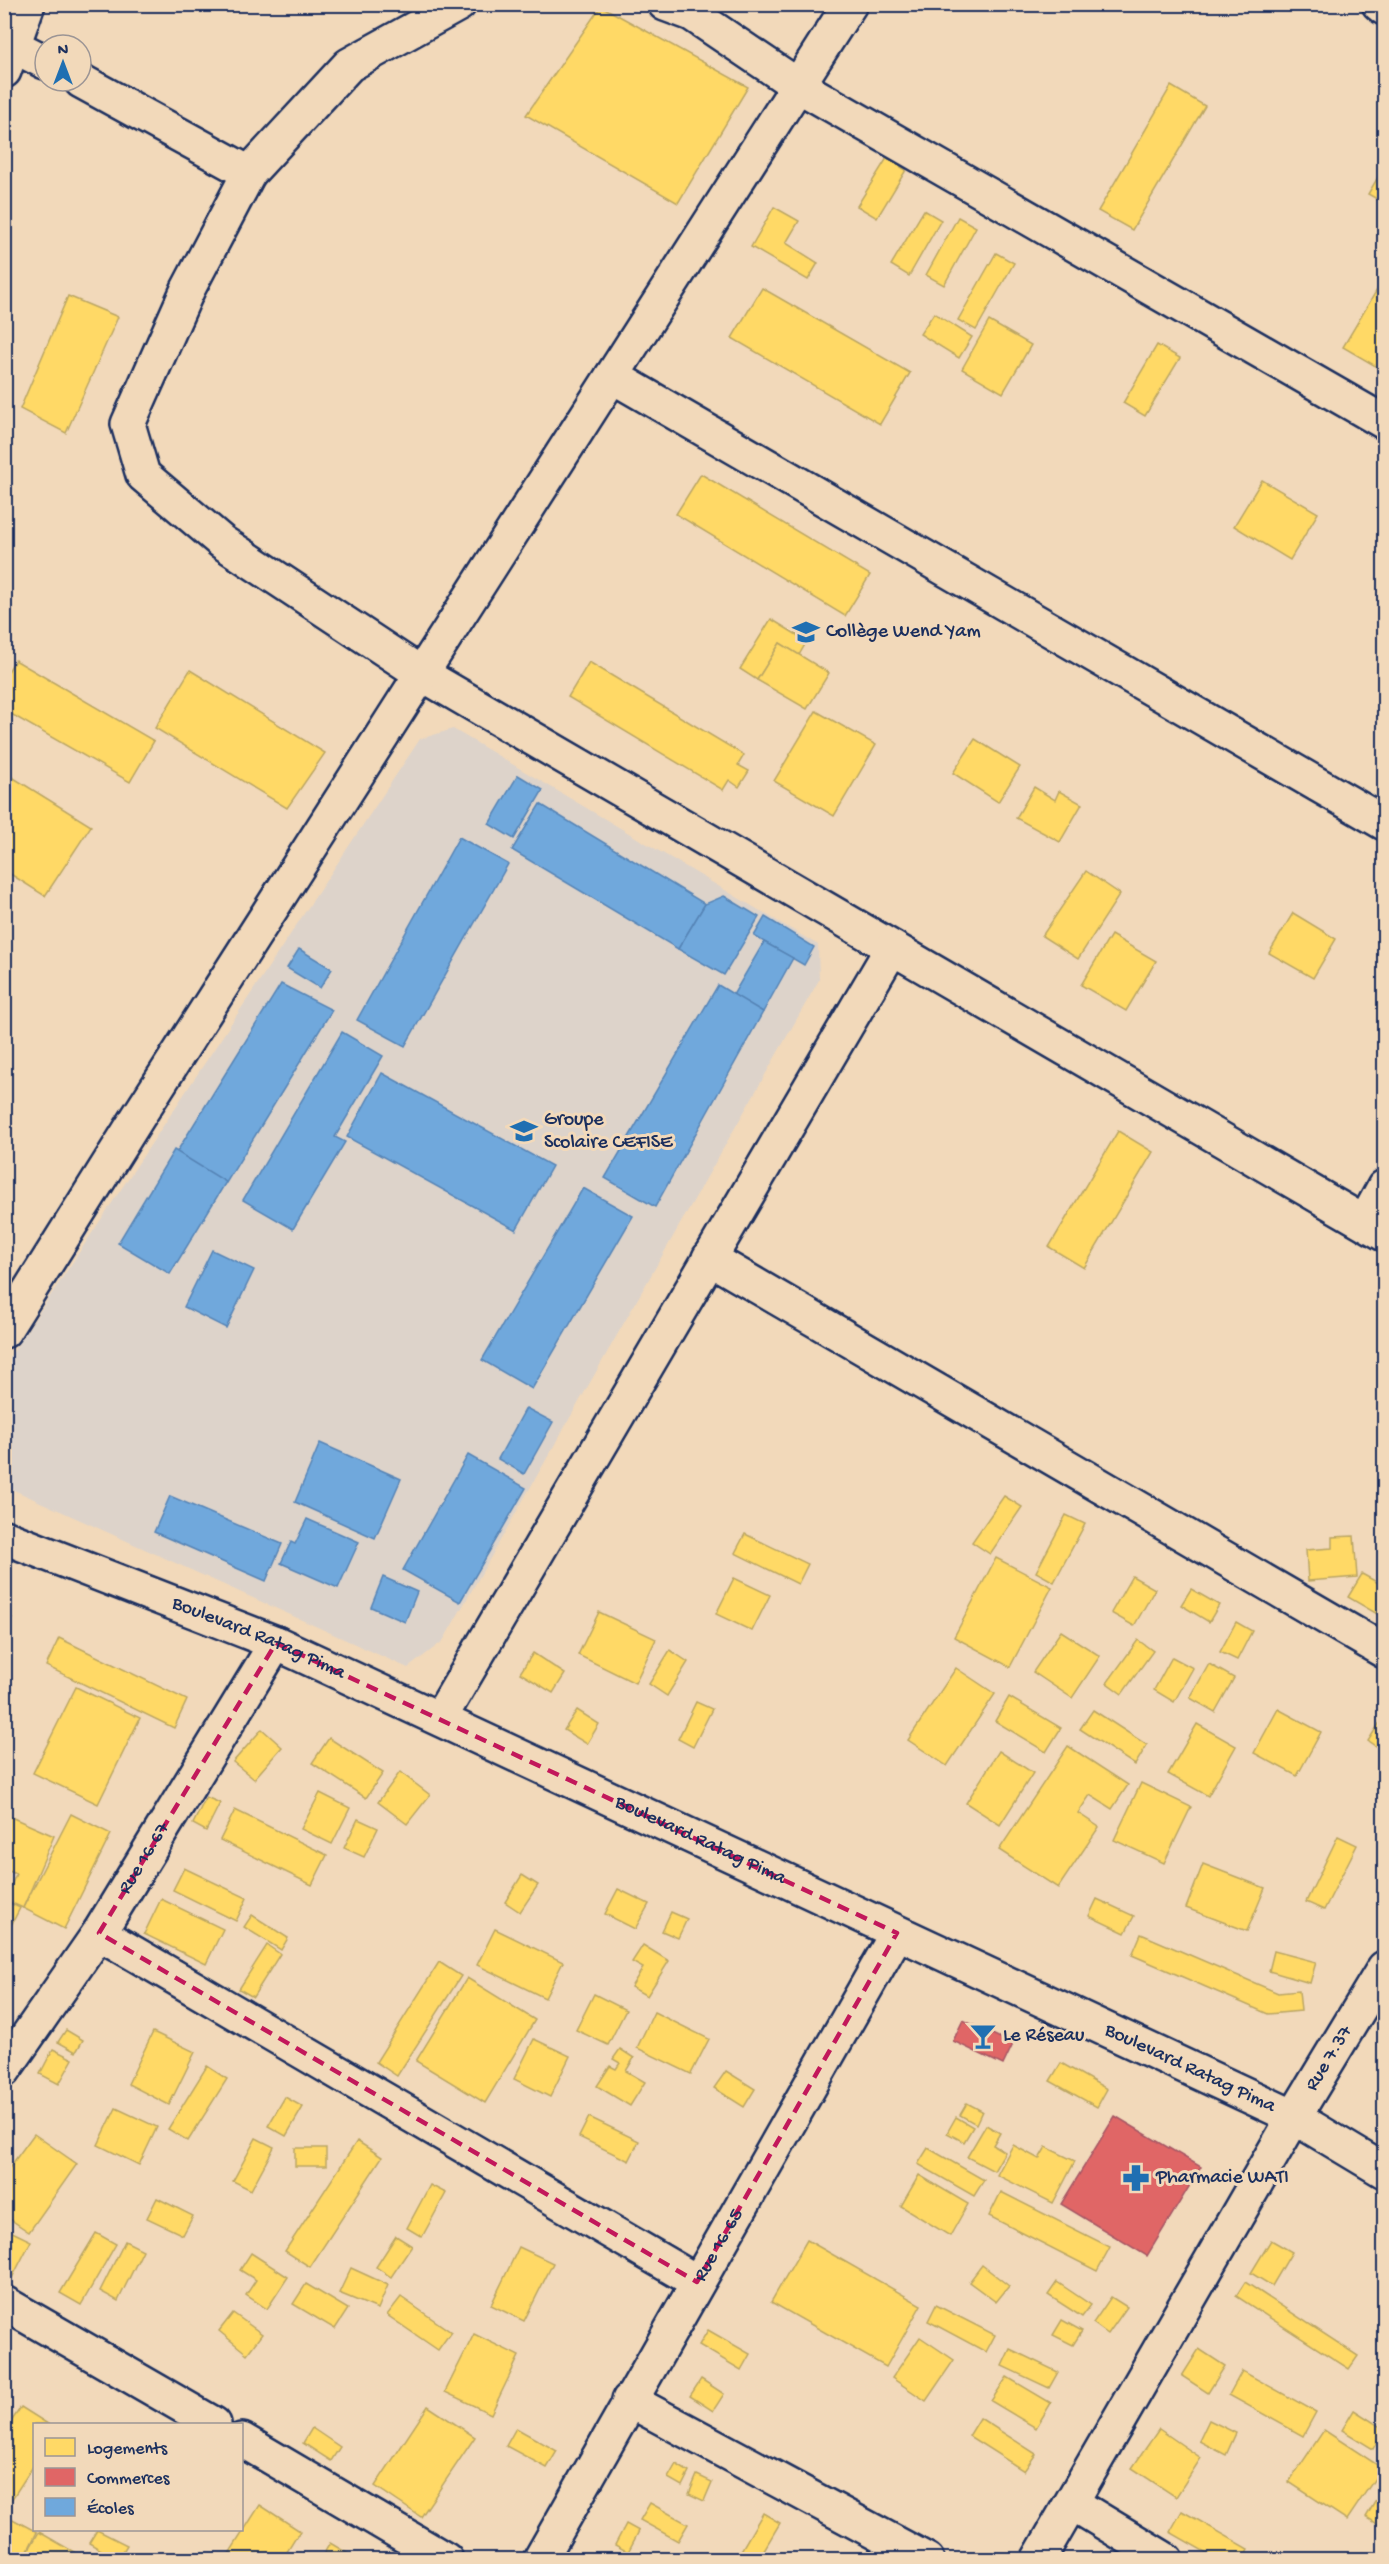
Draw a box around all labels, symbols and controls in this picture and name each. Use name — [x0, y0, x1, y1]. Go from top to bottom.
north arrow — [33, 33, 93, 93]
text: N — [58, 42, 69, 61]
school or university icon: Collège Wend Yam — [791, 617, 821, 647]
place label: Collège Wend Yam — [826, 621, 981, 644]
place label: Groupe Scolaire CEFISE — [544, 1109, 674, 1155]
school or university icon: Groupe Scolaire CEFISE — [509, 1116, 539, 1146]
street label: Boulevard Ratag Pima — [168, 1592, 350, 1685]
street label: Boulevard Ratag Pima — [610, 1790, 790, 1891]
street label: Rue 16.67 — [114, 1818, 175, 1899]
street label: Boulevard Ratag Pima — [1100, 2018, 1280, 2119]
bar icon: Le Réseau — [968, 2021, 998, 2051]
street label: Rue 7.37 — [1301, 2021, 1358, 2095]
place label: Le Réseau — [1003, 2025, 1085, 2048]
pharmacy icon: Pharmacie WATI — [1121, 2163, 1151, 2193]
place label: Pharmacie WATI — [1155, 2167, 1289, 2190]
street label: Rue 16.65 — [689, 2205, 749, 2286]
legend — [33, 2423, 243, 2531]
text: Logements — [87, 2439, 168, 2460]
text: Commerces — [87, 2469, 171, 2490]
text: Écoles — [87, 2499, 135, 2520]

